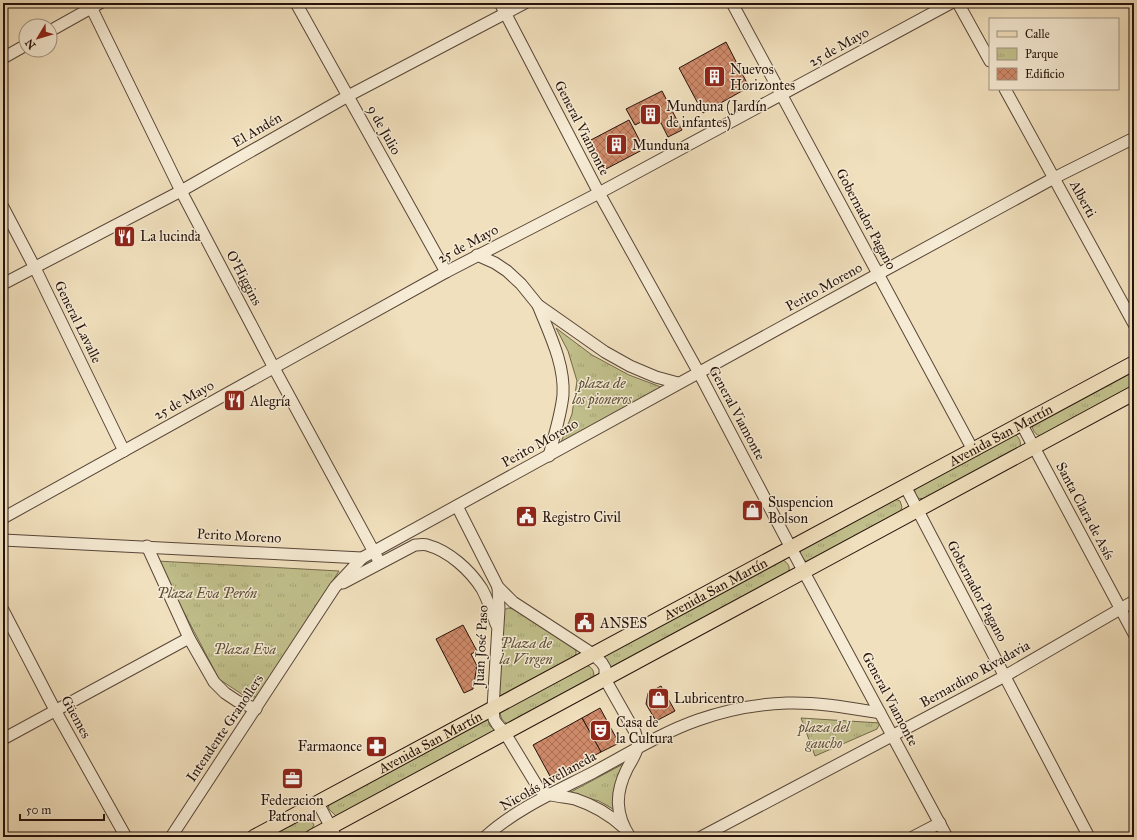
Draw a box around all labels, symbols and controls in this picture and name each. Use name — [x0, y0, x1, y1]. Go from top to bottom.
north arrow — [18, 18, 58, 58]
legend — [989, 18, 1119, 90]
street label: 25 de Mayo — [806, 24, 872, 70]
text: Calle — [1025, 27, 1050, 41]
text: N — [22, 36, 39, 52]
text: Parque — [1025, 47, 1058, 62]
place label: Nuevos Horizontes — [730, 61, 795, 94]
building icon: Nuevos Horizontes — [701, 64, 727, 90]
text: Edificio — [1025, 67, 1064, 81]
street label: General Viamonte — [551, 78, 613, 178]
place label: Munduna (Jardín de infantes) — [666, 98, 767, 132]
building icon: Munduna (Jardín de infantes) — [638, 101, 664, 127]
street label: 9 de Julio — [363, 102, 405, 158]
street label: El Andén — [229, 109, 285, 151]
building icon: Munduna — [604, 132, 630, 158]
place label: Munduna — [632, 137, 689, 154]
street label: Gobernador Pagano — [832, 166, 900, 272]
street label: Alberti — [1065, 177, 1100, 221]
street label: 25 de Mayo — [435, 221, 501, 267]
restaurant icon: La lucinda — [111, 223, 137, 249]
place label: La lucinda — [140, 228, 201, 245]
street label: O'Higgins — [222, 248, 266, 308]
street label: Perito Moreno — [783, 259, 865, 315]
street label: General Lavalle — [51, 278, 105, 366]
street label: General Viamonte — [705, 363, 769, 463]
park label: plaza de los pioneros — [571, 375, 633, 409]
street label: 25 de Mayo — [151, 377, 217, 423]
restaurant icon: Alegría — [222, 388, 248, 414]
place label: Alegría — [249, 393, 291, 410]
street label: Avenida San Martín — [945, 400, 1056, 470]
street label: Perito Moreno — [499, 415, 581, 471]
street label: Santa Clara de Asís — [1052, 459, 1118, 563]
place label: Suspencion Bolson — [768, 494, 834, 527]
shop icon: Suspencion Bolson — [739, 497, 765, 523]
public building icon: Registro Civil — [513, 504, 539, 530]
place label: Registro Civil — [542, 509, 621, 526]
street label: Perito Moreno — [196, 525, 282, 547]
street label: Gobernador Pagano — [943, 538, 1011, 644]
street label: Avenida San Martín — [660, 554, 770, 624]
park label: Plaza Eva Perón — [157, 585, 258, 602]
street label: Juan José Paso — [470, 605, 493, 689]
public building icon: ANSES — [572, 610, 598, 636]
place label: ANSES — [599, 615, 647, 632]
park label: Plaza de la Virgen — [499, 635, 553, 668]
street label: Bernardino Rivadavia — [917, 637, 1033, 711]
park label: Plaza Eva — [214, 641, 277, 658]
street label: General Viamonte — [858, 649, 922, 749]
street label: Intendente Granollers — [183, 671, 267, 785]
shop icon: Lubricentro — [645, 685, 671, 711]
place label: Lubricentro — [674, 690, 744, 707]
street label: Güemes — [57, 693, 95, 741]
street label: Avenida San Martín — [374, 707, 485, 777]
place label: Casa de la Cultura — [616, 714, 673, 747]
theatre icon: Casa de la Cultura — [587, 717, 613, 743]
park label: plaza del gaucho — [797, 719, 851, 752]
pharmacy icon: Farmaonce — [364, 733, 390, 759]
place label: Farmaonce — [298, 738, 362, 755]
street label: Nicolás Avellaneda — [497, 747, 599, 815]
office icon: Federacion Patronal — [279, 765, 305, 791]
place label: Federacion Patronal — [260, 792, 324, 825]
scale bar — [20, 796, 104, 822]
text: 50 m — [26, 803, 51, 817]

